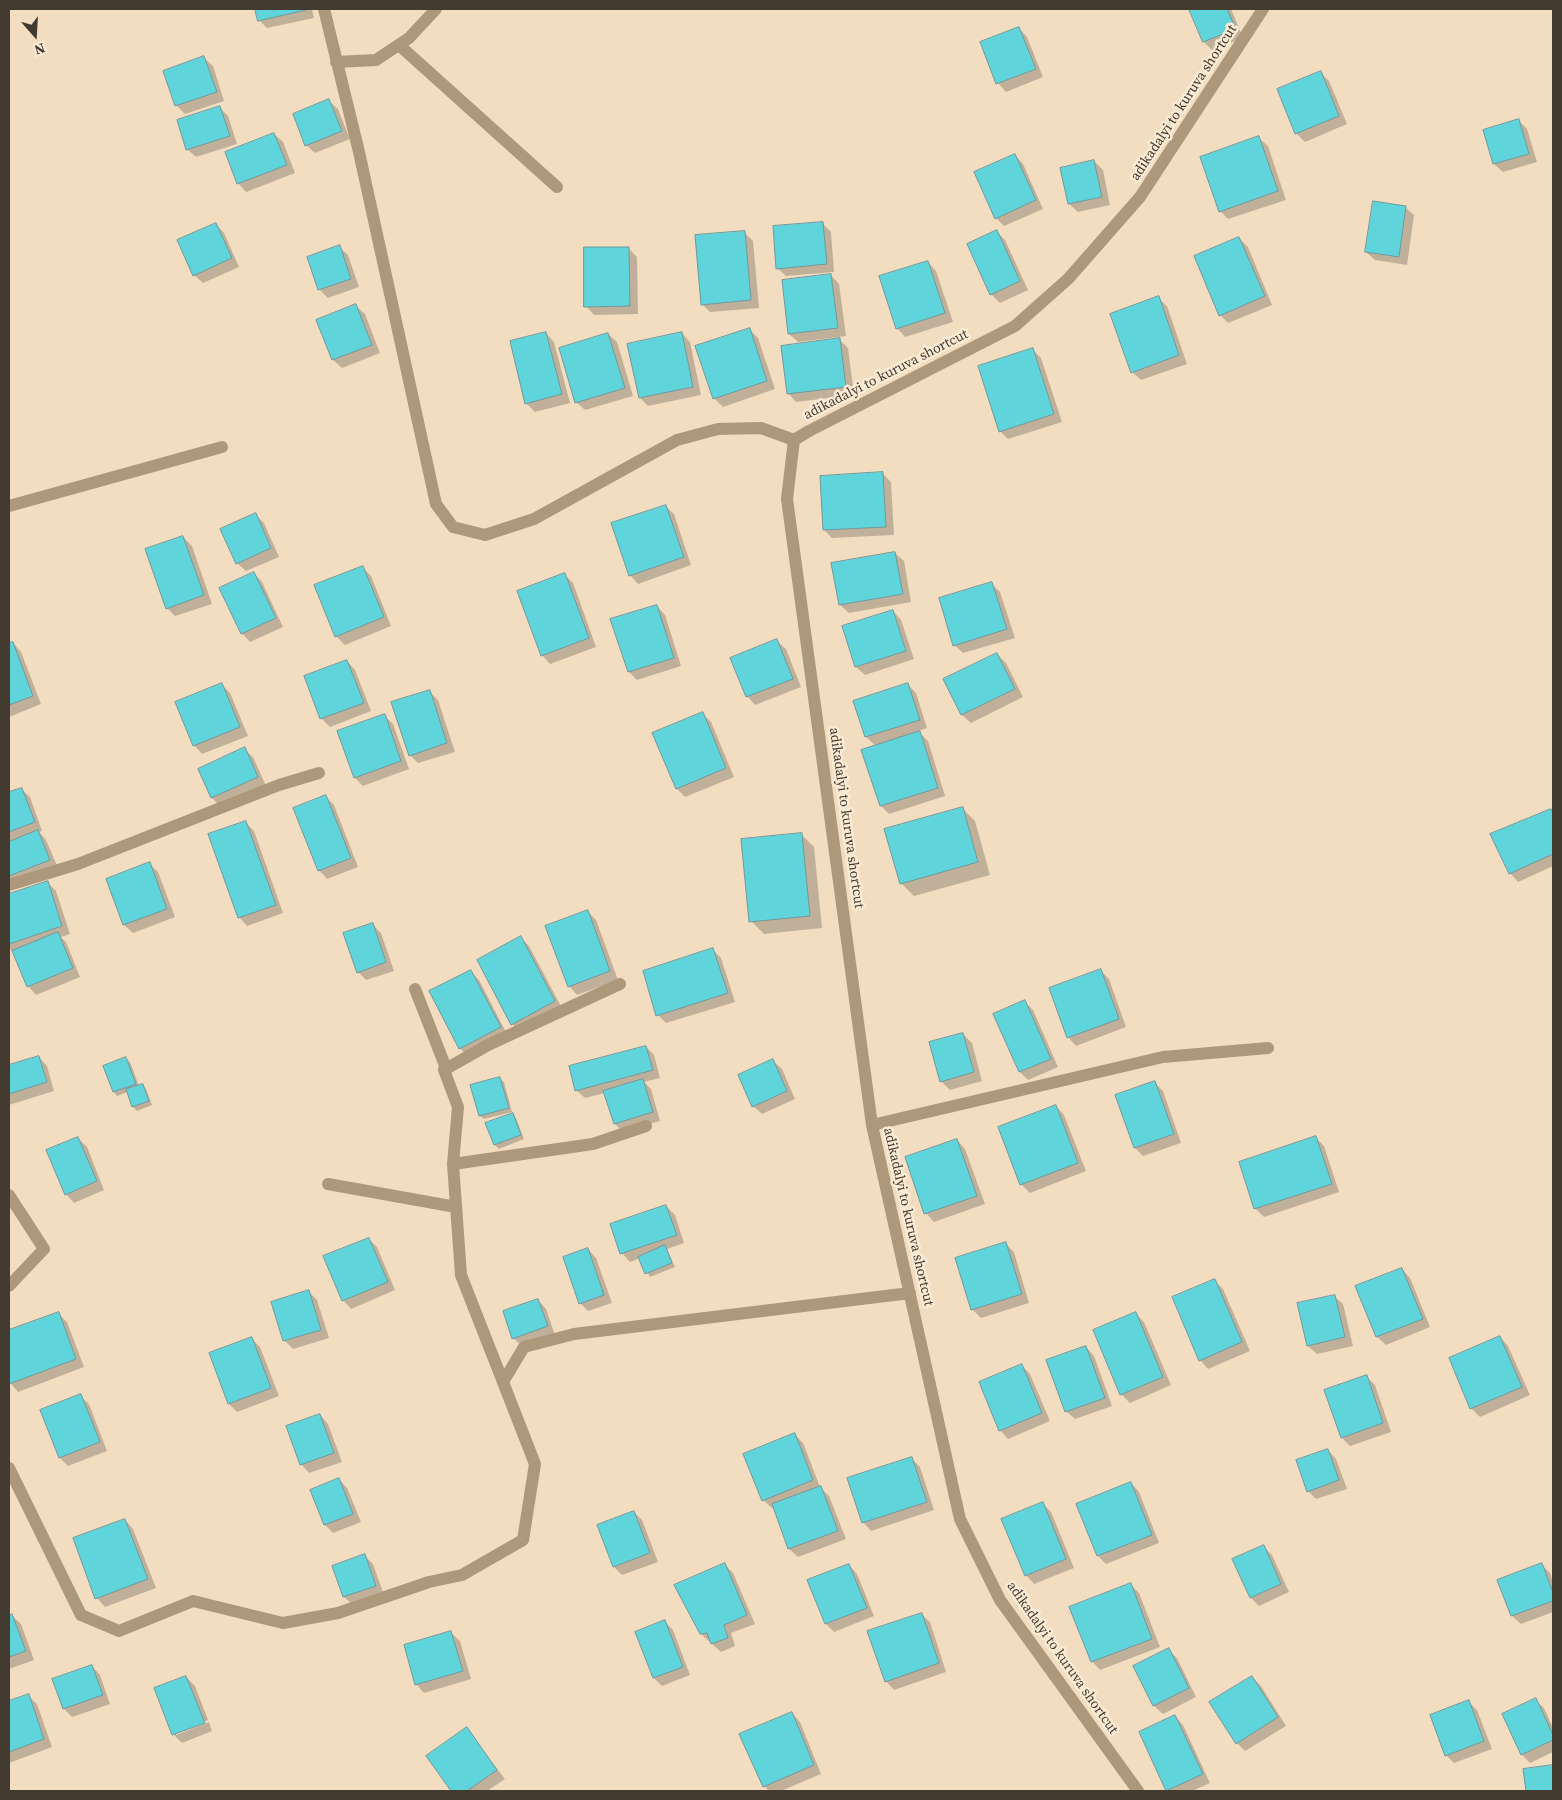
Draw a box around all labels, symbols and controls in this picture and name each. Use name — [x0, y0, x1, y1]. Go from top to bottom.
north arrow — [10, 10, 60, 60]
street label: adikadalyi to kuruva shortcut — [1127, 22, 1241, 184]
text: N — [32, 38, 48, 60]
street label: adikadalyi to kuruva shortcut — [801, 326, 971, 424]
street label: adikadalyi to kuruva shortcut — [825, 727, 867, 909]
street label: adikadalyi to kuruva shortcut — [879, 1126, 937, 1308]
street label: adikadalyi to kuruva shortcut — [1003, 1579, 1121, 1737]

